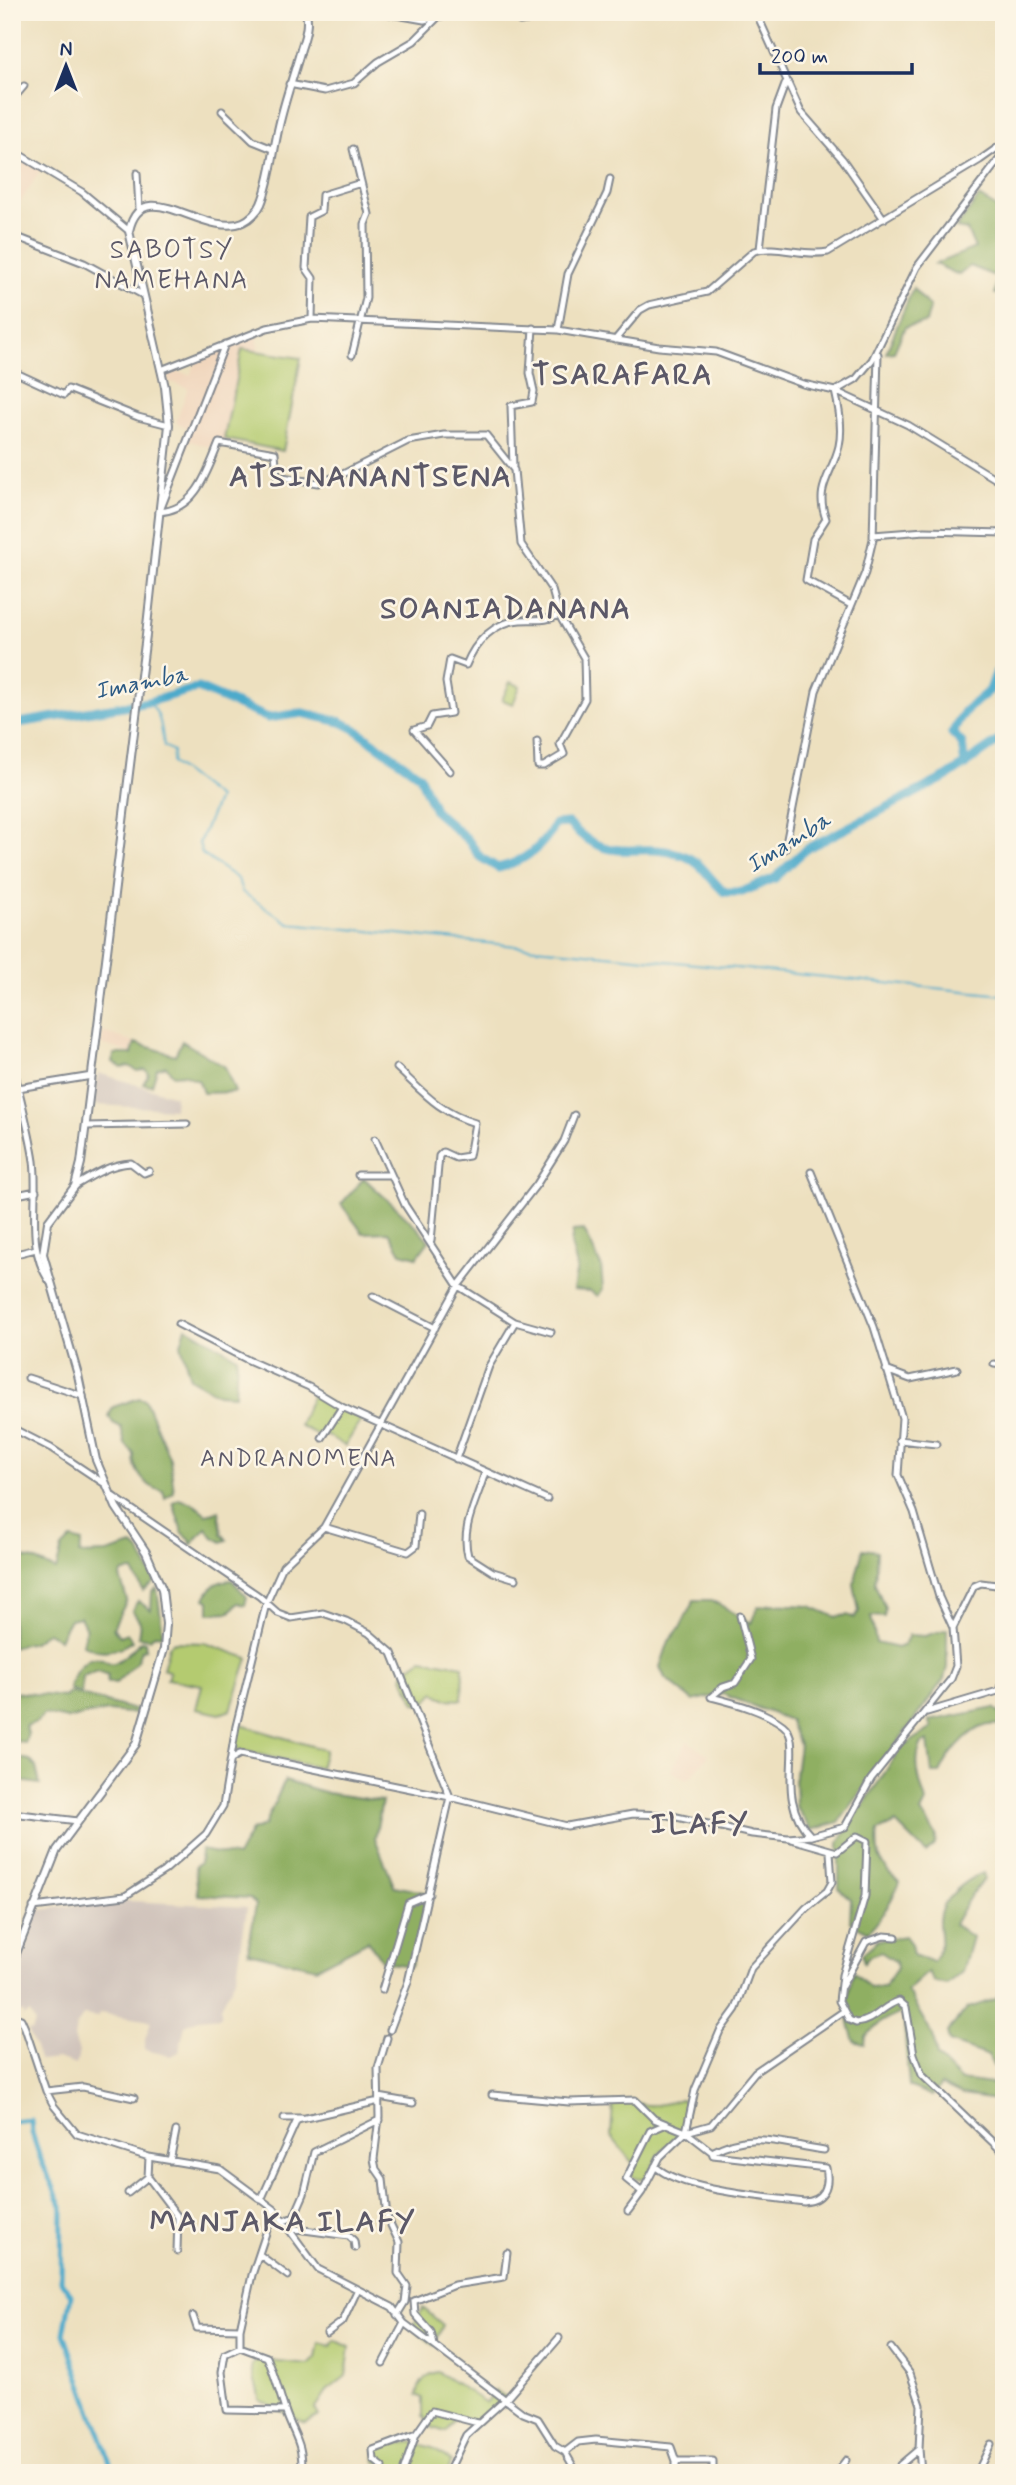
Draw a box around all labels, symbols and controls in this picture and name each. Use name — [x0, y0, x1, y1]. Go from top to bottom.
north arrow — [32, 32, 102, 102]
scale bar — [760, 32, 913, 76]
text: N — [60, 38, 72, 63]
text: 200 m — [771, 43, 828, 71]
district label: SABOTSY NAMEHANA — [94, 234, 250, 298]
district label: TSARAFARA — [532, 356, 714, 395]
district label: ATSINANANTSENA — [229, 458, 513, 497]
district label: SOANIADANANA — [380, 590, 632, 629]
water label: Imamba — [92, 659, 192, 708]
water label: Imamba — [741, 804, 838, 881]
district label: ANDRANOMENA — [200, 1444, 398, 1475]
district label: ILAFY — [650, 1805, 750, 1844]
district label: MANJAKA ILAFY — [149, 2203, 417, 2242]

